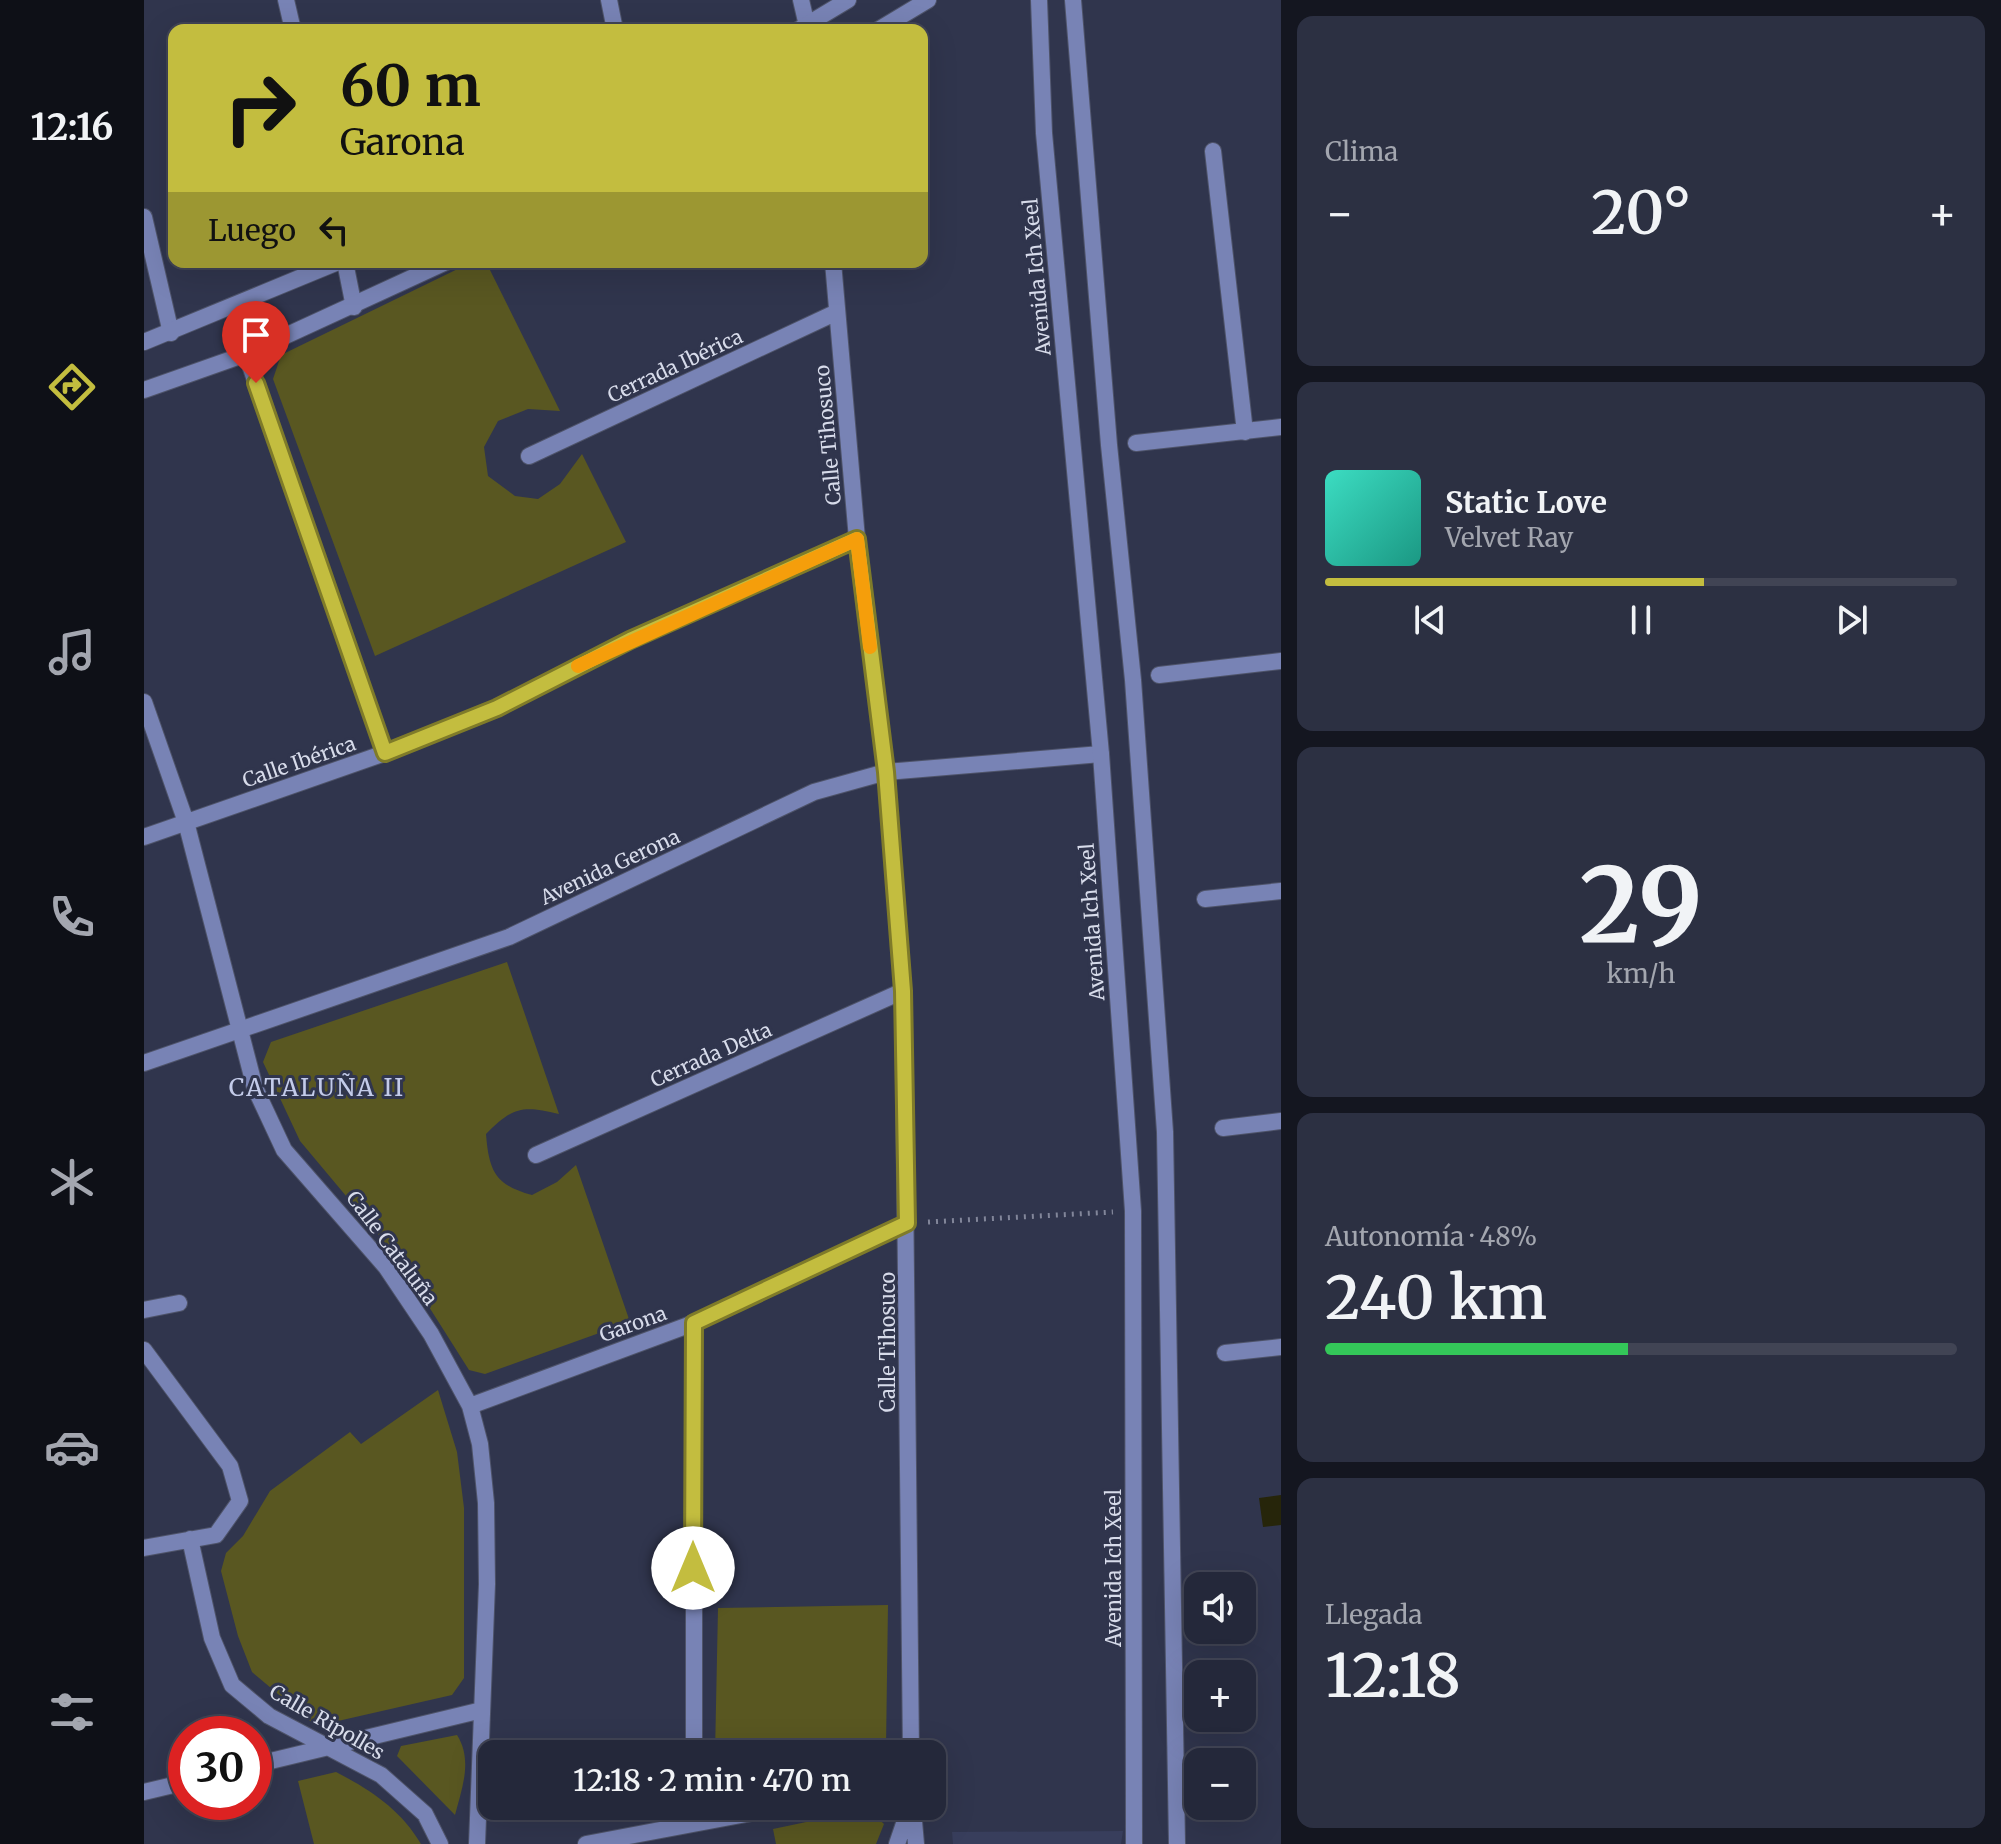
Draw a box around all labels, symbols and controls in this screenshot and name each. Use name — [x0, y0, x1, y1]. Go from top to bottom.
text: 60 m — [340, 51, 481, 121]
icon: right — [208, 56, 312, 160]
text: 12:16 — [31, 105, 113, 150]
text: Garona — [340, 120, 465, 165]
text: Clima — [1325, 135, 1398, 168]
text: 20° — [1591, 175, 1691, 250]
text: − — [1325, 186, 1354, 241]
text: + — [1928, 186, 1957, 241]
street label: Avenida Ich Xeel — [1017, 197, 1056, 358]
icon: left — [312, 208, 356, 252]
text: Luego — [208, 211, 296, 249]
pin — [222, 301, 290, 383]
icon: arrive — [234, 313, 278, 357]
street label: Cerrada Ibérica — [603, 323, 747, 408]
icon: directions — [44, 359, 100, 415]
street label: Calle Tihosuco — [809, 364, 846, 506]
text: Static Love — [1445, 483, 1607, 521]
text: Velvet Ray — [1445, 521, 1573, 554]
icon: previous — [1408, 598, 1452, 642]
icon: pause — [1619, 598, 1663, 642]
icon: next — [1830, 598, 1874, 642]
icon: music — [44, 624, 100, 680]
street label: Calle Ibérica — [239, 730, 359, 793]
street label: Avenida Gerona — [535, 823, 684, 910]
text: 29 — [1579, 840, 1703, 970]
street label: Avenida Ich Xeel — [1074, 843, 1110, 1003]
icon: phone — [44, 889, 100, 945]
text: km/h — [1607, 957, 1675, 990]
street label: Cerrada Delta — [646, 1017, 776, 1092]
district label: CATALUÑA II — [229, 1072, 405, 1103]
icon: climate — [44, 1154, 100, 1210]
street label: Calle Cataluña — [341, 1186, 444, 1310]
text: Autonomía · 48% — [1325, 1220, 1537, 1253]
text: 240 km — [1325, 1260, 1547, 1335]
street label: Calle Tihosuco — [875, 1271, 900, 1412]
street label: Garona — [596, 1300, 670, 1347]
icon: car — [44, 1419, 100, 1475]
street label: Avenida Ich Xeel — [1101, 1489, 1126, 1648]
position arrow — [651, 1526, 735, 1610]
map controls — [1184, 1572, 1256, 1820]
button: sound — [1184, 1572, 1256, 1644]
text: Llegada — [1325, 1598, 1422, 1631]
text: 12:18 — [1325, 1638, 1461, 1713]
button: + — [1184, 1660, 1256, 1732]
street label: Calle Ripolles — [265, 1679, 389, 1765]
icon: filters — [44, 1684, 100, 1740]
speed limit sign: 30 — [168, 1716, 272, 1820]
button: − — [1184, 1748, 1256, 1820]
text: 12:18 · 2 min · 470 m — [573, 1761, 851, 1799]

